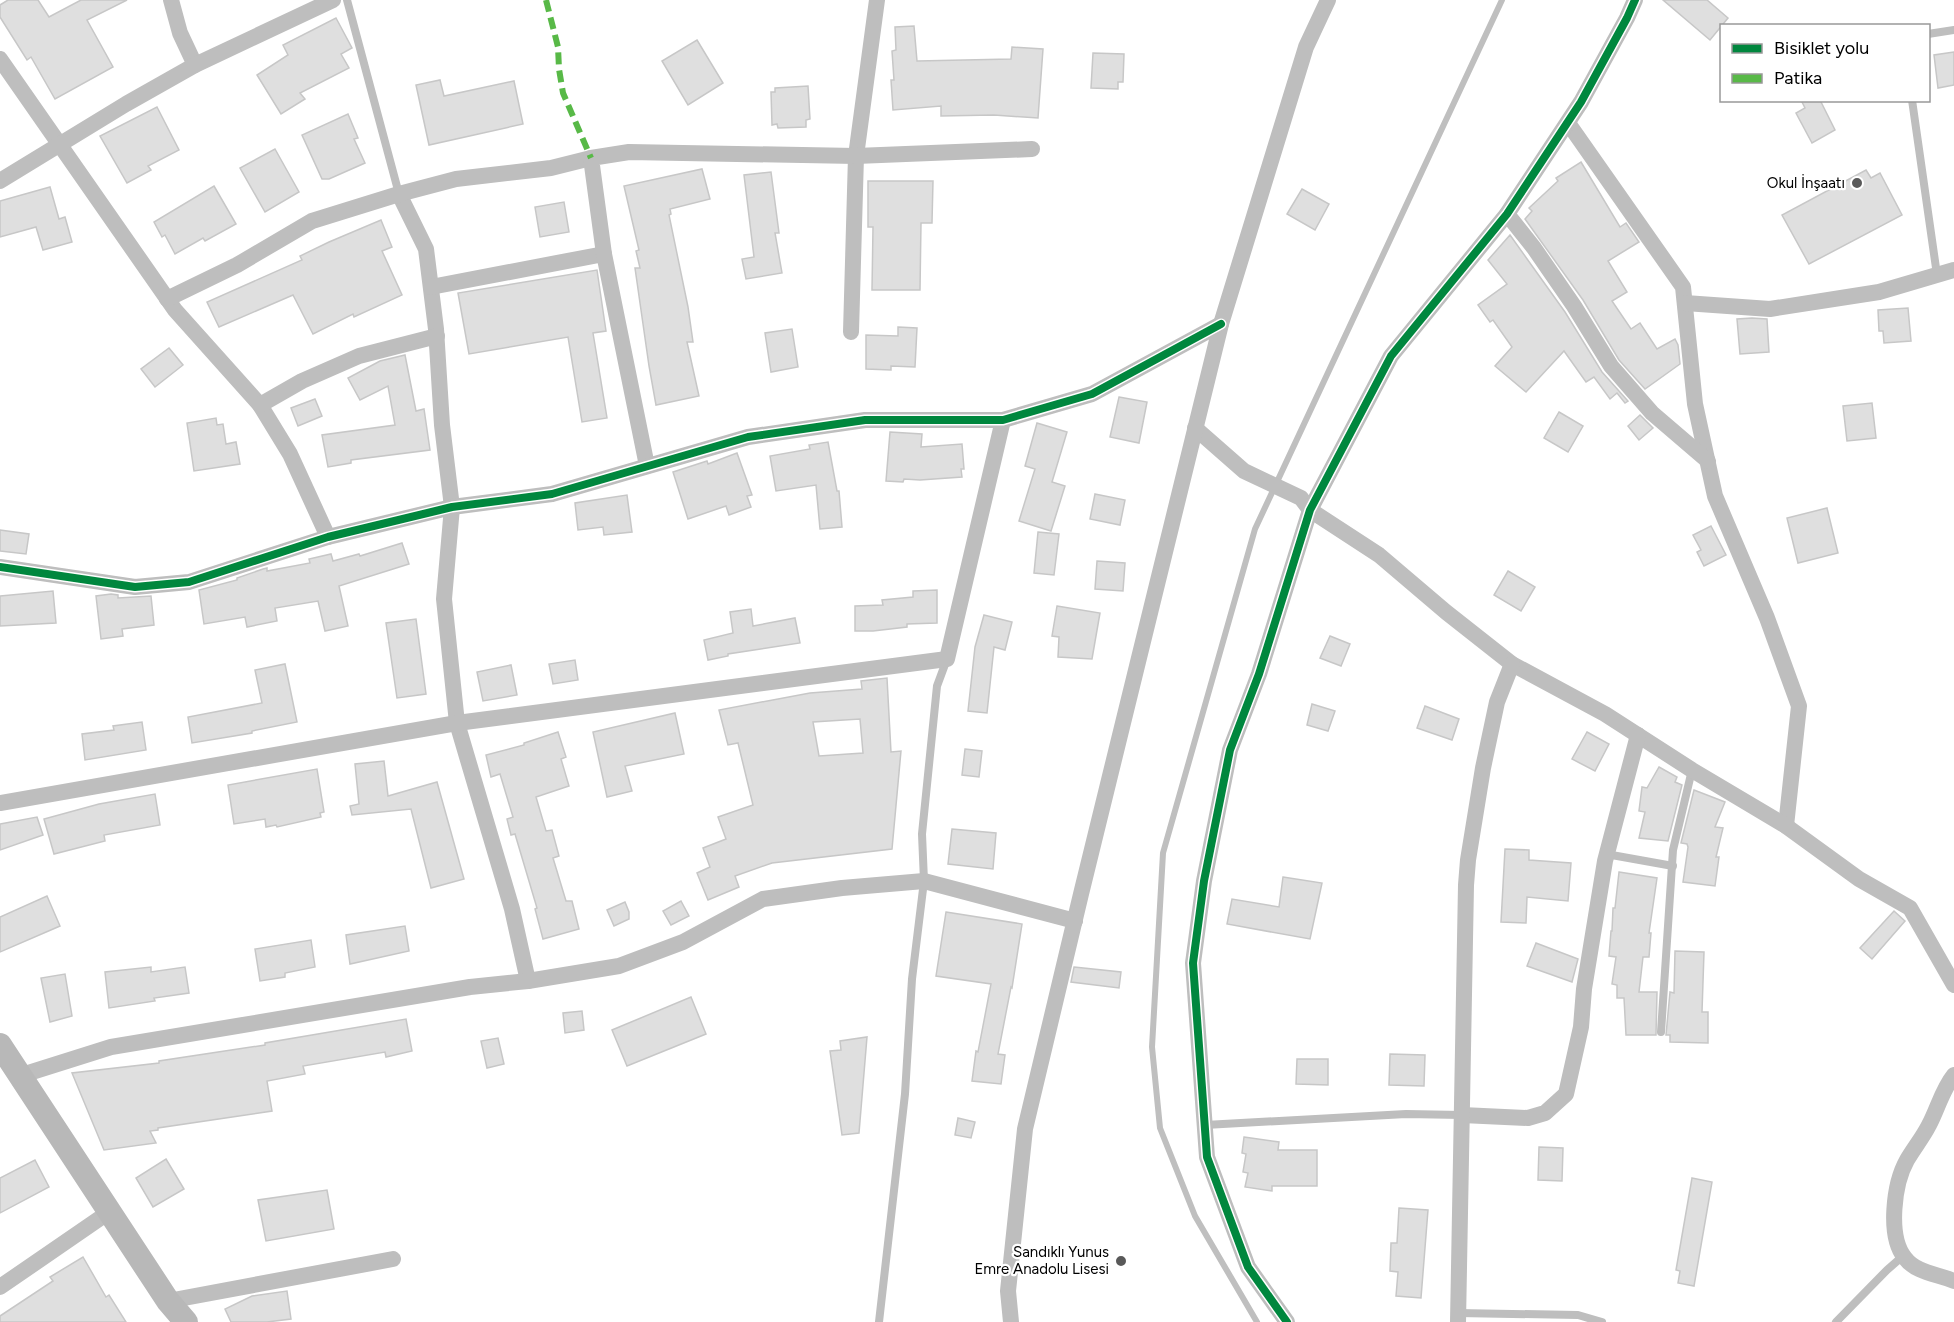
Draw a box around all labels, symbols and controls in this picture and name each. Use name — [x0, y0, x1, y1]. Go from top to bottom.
legend — [1720, 24, 1930, 102]
text: Bisiklet yolu — [1774, 37, 1869, 59]
text: Patika — [1774, 67, 1822, 89]
place label: Okul İnşaatı — [1767, 174, 1845, 192]
marker: Okul İnşaatı — [1850, 176, 1864, 190]
place label: Sandıklı Yunus Emre Anadolu Lisesi — [974, 1243, 1109, 1278]
marker: Sandıklı Yunus Emre Anadolu Lisesi — [1114, 1254, 1128, 1268]

